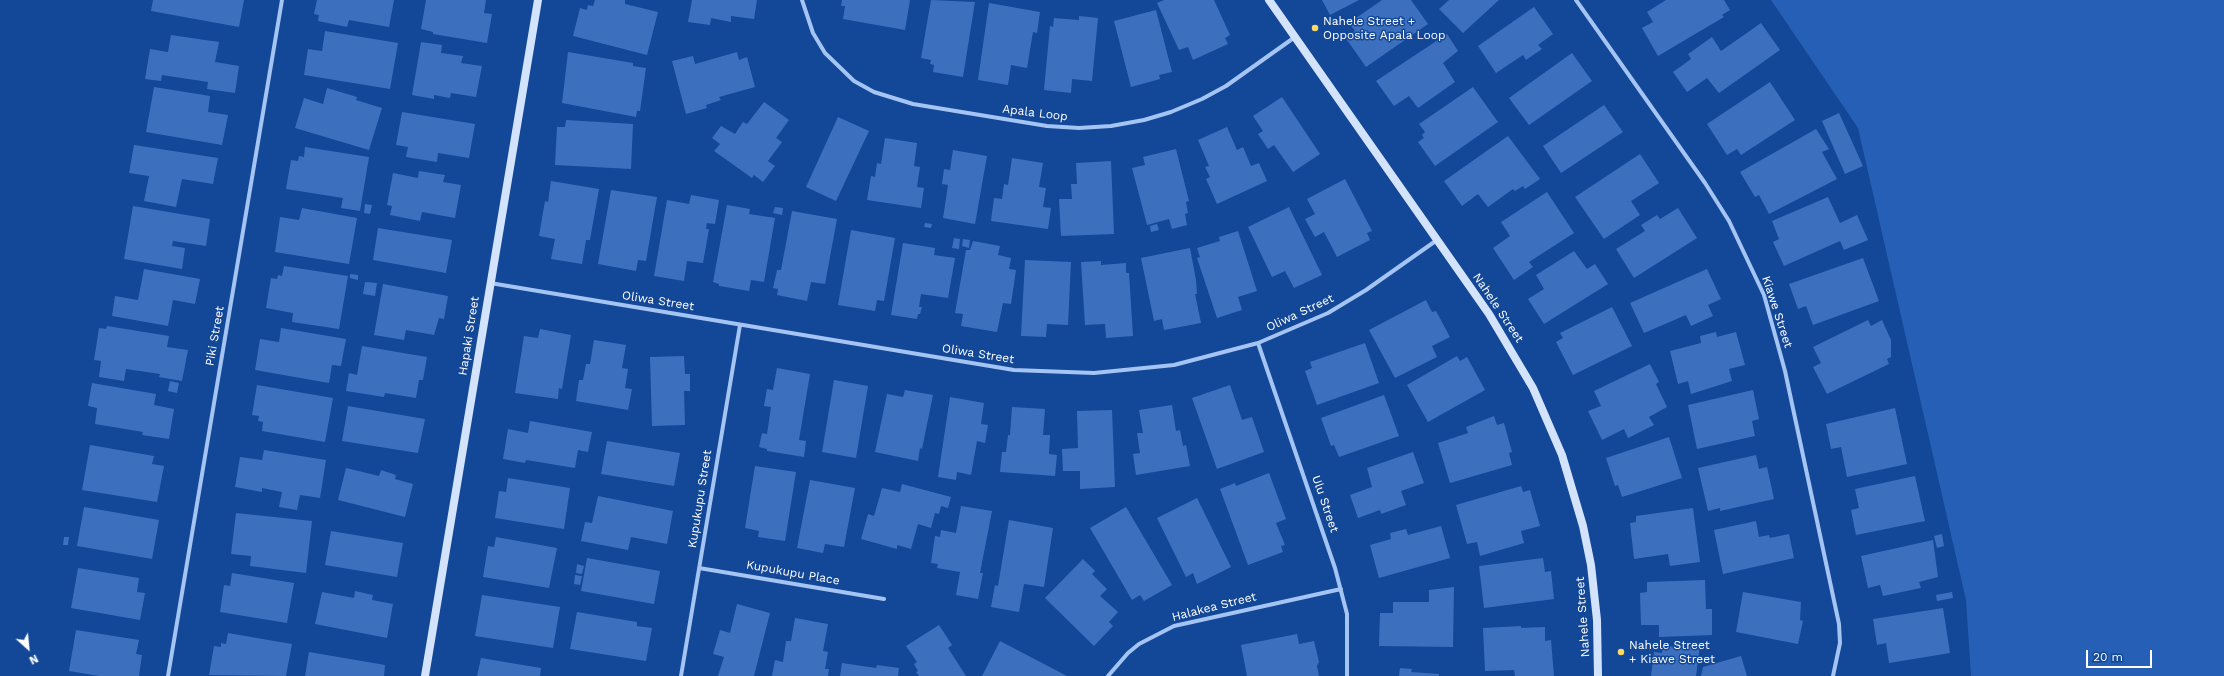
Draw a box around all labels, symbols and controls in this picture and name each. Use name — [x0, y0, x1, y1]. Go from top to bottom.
place label: Nahele Street + Opposite Apala Loop — [1323, 14, 1445, 42]
marker: Nahele Street + Opposite Apala Loop — [1310, 23, 1320, 33]
street label: Apala Loop — [1002, 102, 1068, 124]
street label: Nahele Street — [1469, 271, 1527, 345]
street label: Kiawe Street — [1759, 274, 1795, 350]
street label: Oliwa Street — [621, 288, 695, 314]
street label: Oliwa Street — [1264, 291, 1336, 335]
street label: Hapaki Street — [456, 295, 482, 377]
street label: Piki Street — [203, 305, 227, 367]
street label: Oliwa Street — [941, 341, 1015, 367]
street label: Kupukupu Street — [685, 449, 715, 549]
street label: Ulu Street — [1308, 473, 1342, 535]
street label: Kupukupu Place — [745, 558, 841, 588]
street label: Nahele Street — [1573, 576, 1593, 658]
street label: Halakea Street — [1170, 590, 1258, 624]
north arrow — [8, 628, 48, 668]
place label: Nahele Street + Kiawe Street — [1629, 638, 1715, 666]
scale bar — [2088, 642, 2154, 668]
marker: Nahele Street + Kiawe Street — [1616, 647, 1626, 657]
text: 20 m — [2093, 650, 2123, 664]
text: N — [27, 651, 40, 667]

